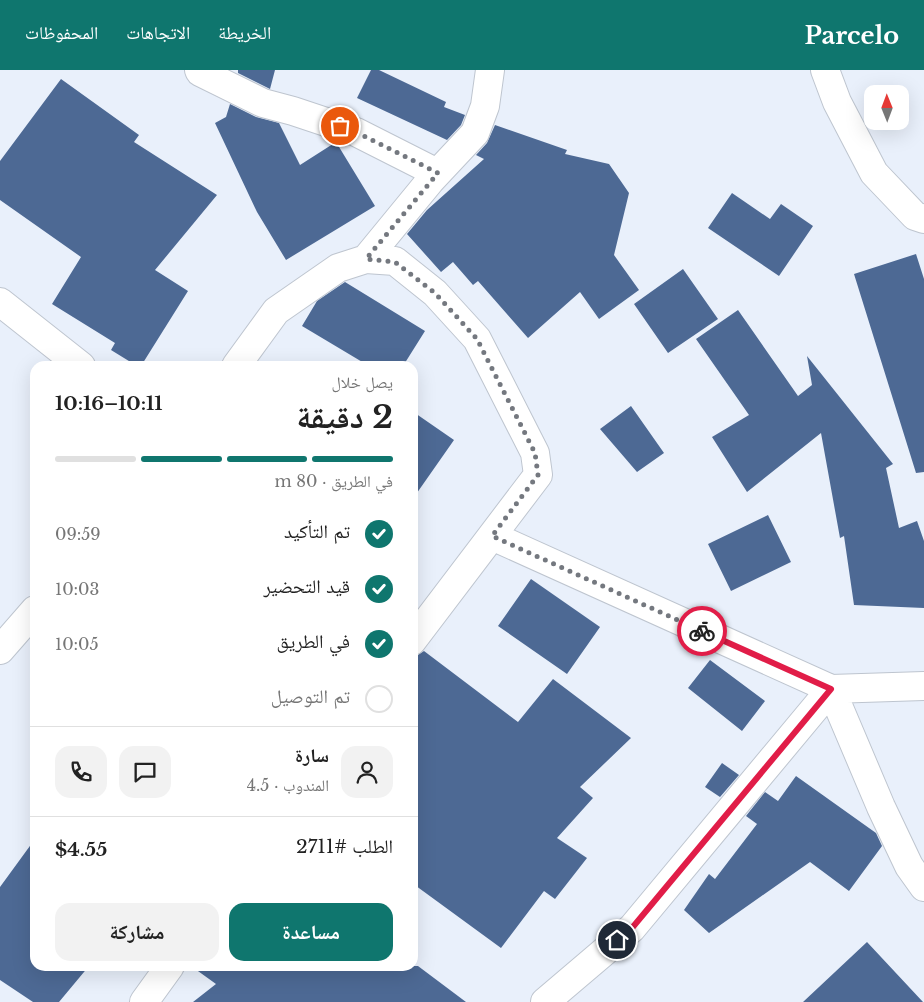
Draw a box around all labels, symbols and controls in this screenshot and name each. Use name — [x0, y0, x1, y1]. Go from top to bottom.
text: Parcelo — [805, 21, 899, 50]
text: المحفوظات — [25, 22, 98, 44]
text: الاتجاهات — [126, 22, 190, 44]
text: الخريطة — [218, 22, 271, 44]
north arrow — [864, 85, 909, 130]
map controls — [864, 85, 909, 130]
pin — [319, 105, 361, 147]
icon: bag — [326, 112, 354, 140]
text: يصل خلال — [332, 372, 393, 392]
text: 10:11–10:16 — [55, 392, 163, 415]
text: 2 دقيقة — [296, 397, 393, 437]
text: في الطريق · 80 m — [275, 471, 393, 491]
text: تم التأكيد — [284, 520, 350, 543]
icon: check — [365, 520, 393, 548]
text: 09:59 — [55, 524, 101, 544]
text: قيد التحضير — [263, 575, 350, 598]
icon: check — [365, 575, 393, 603]
text: 10:03 — [55, 579, 99, 599]
courier — [677, 606, 727, 656]
icon: bike — [688, 617, 716, 645]
text: في الطريق — [277, 630, 350, 653]
icon: check — [365, 630, 393, 658]
text: 10:05 — [55, 634, 99, 654]
text: تم التوصيل — [271, 685, 350, 708]
text: سارة — [295, 744, 329, 767]
button: phone — [55, 746, 107, 798]
button: chat — [119, 746, 171, 798]
button: person — [341, 746, 393, 798]
text: المندوب · 4.5 — [247, 775, 329, 795]
text: الطلب #2711 — [296, 835, 393, 858]
text: $4.55 — [55, 838, 107, 861]
button: مشاركة — [55, 903, 219, 961]
button: مساعدة — [229, 903, 393, 961]
pin — [596, 919, 638, 961]
icon: home — [603, 926, 631, 954]

